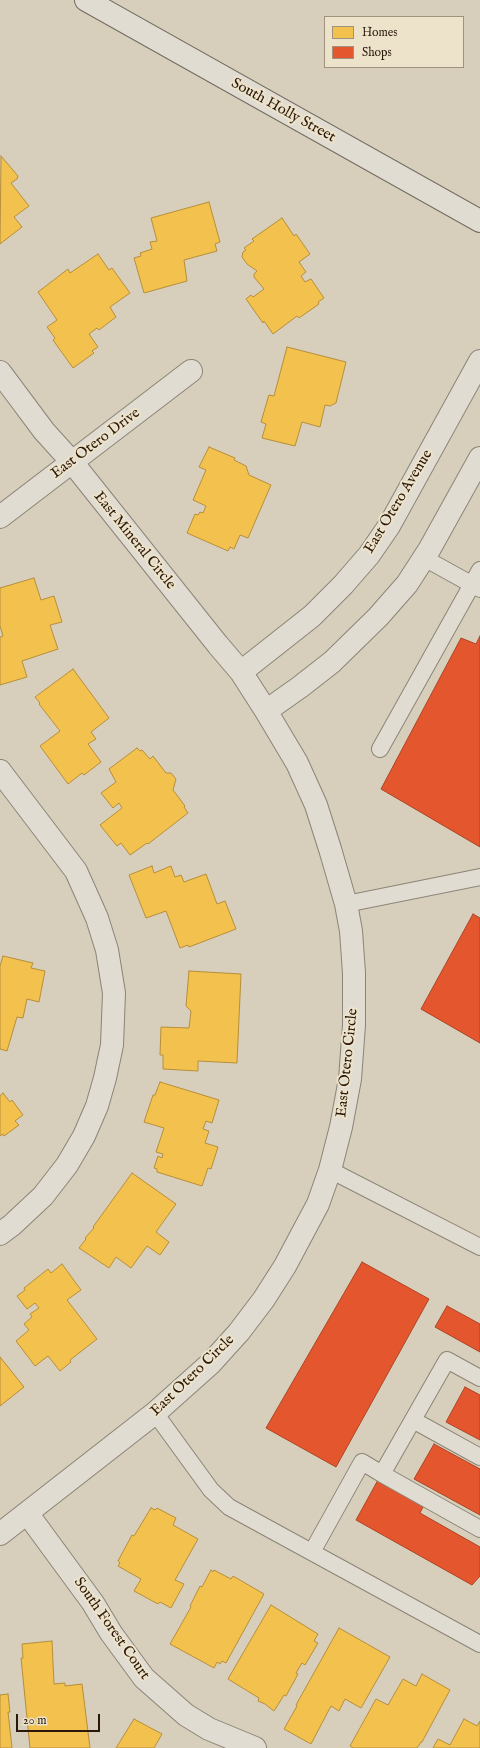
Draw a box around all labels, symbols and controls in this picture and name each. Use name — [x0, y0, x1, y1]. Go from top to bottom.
legend — [324, 16, 464, 68]
text: Homes — [362, 25, 398, 40]
text: Shops — [362, 45, 392, 60]
street label: South Holly Street — [228, 75, 338, 147]
street label: East Otero Drive — [48, 405, 144, 483]
street label: East Otero Avenue — [361, 447, 437, 557]
street label: East Mineral Circle — [89, 489, 179, 593]
street label: East Otero Circle — [333, 1008, 363, 1118]
street label: East Otero Circle — [147, 1332, 239, 1420]
street label: South Forest Court — [69, 1574, 153, 1684]
scale bar — [18, 1706, 102, 1732]
text: 20 m — [23, 1713, 46, 1728]

